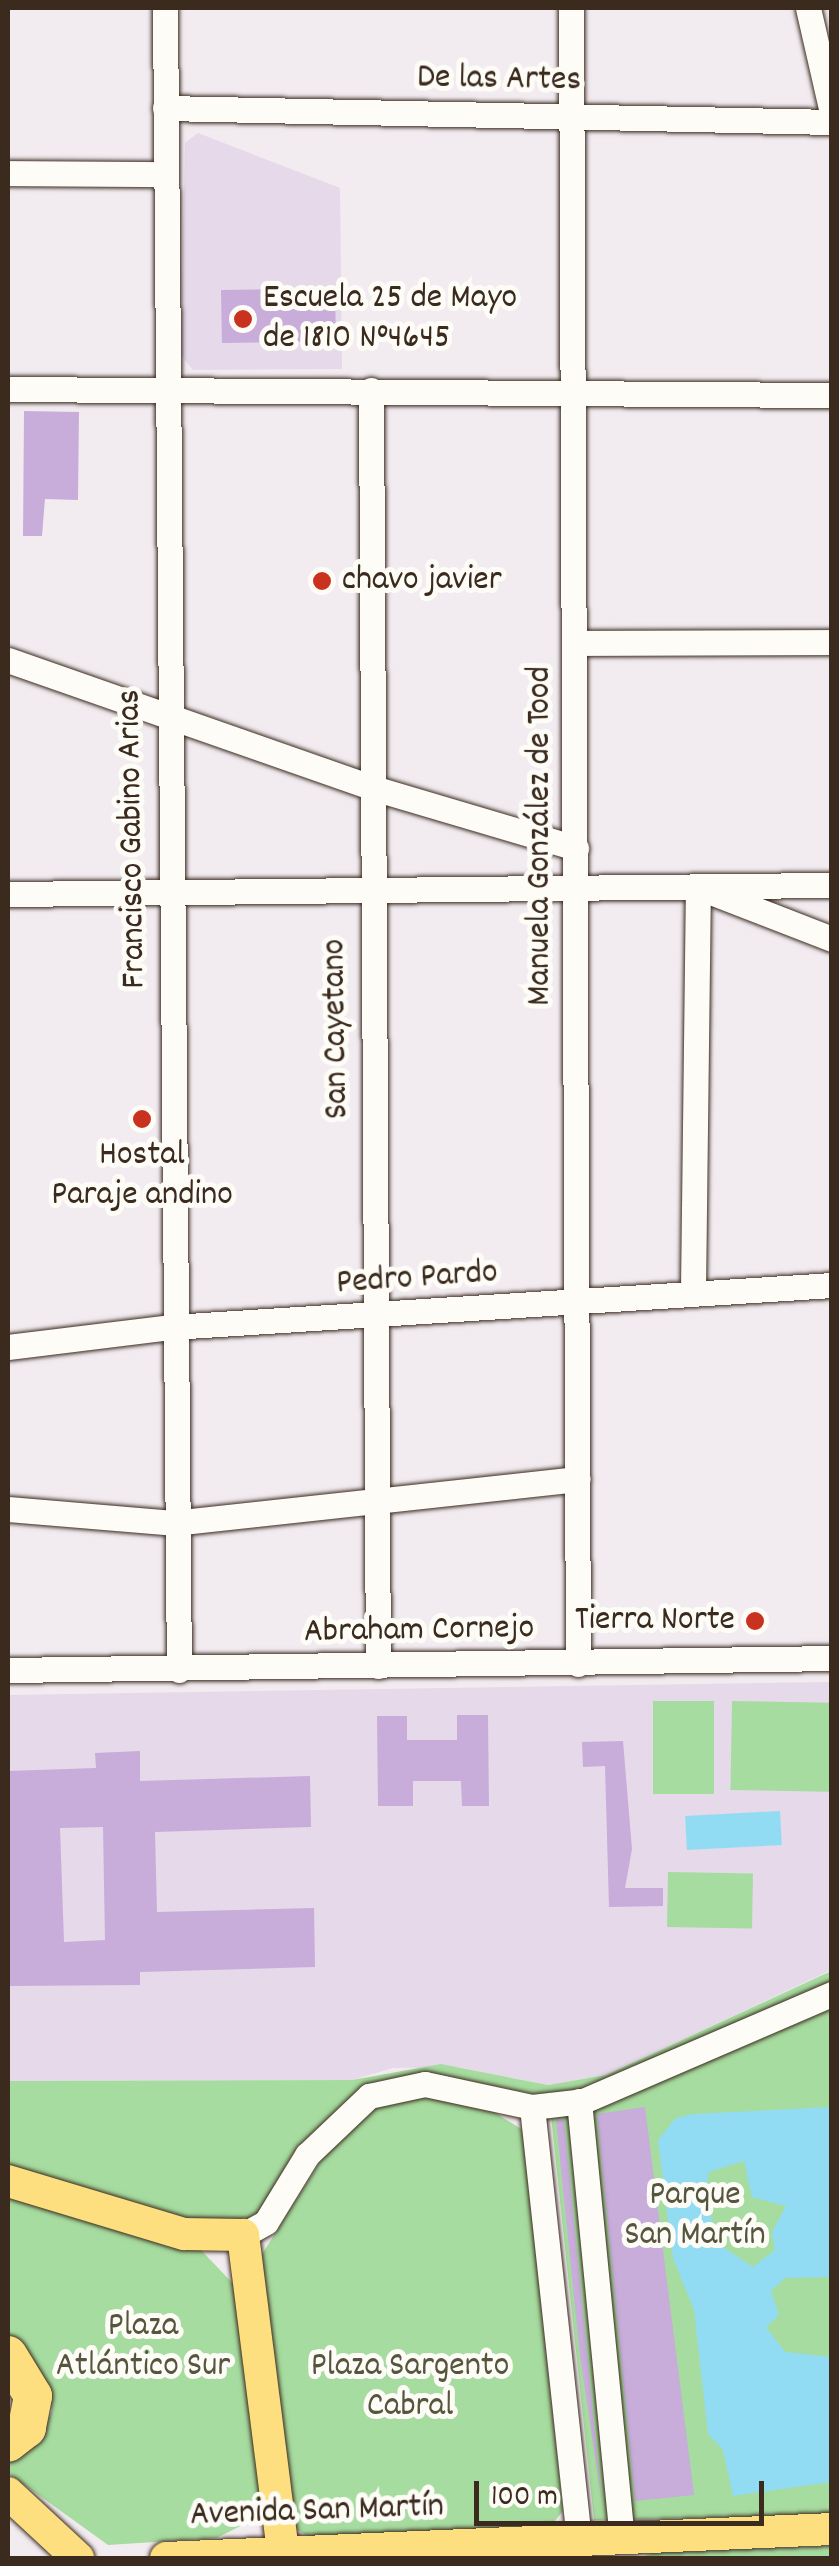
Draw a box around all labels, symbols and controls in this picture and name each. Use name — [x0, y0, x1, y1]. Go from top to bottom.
street label: De las Artes — [417, 58, 581, 102]
place label: Escuela 25 de Mayo de 1810 N°4645 — [263, 278, 517, 360]
marker: Escuela 25 de Mayo de 1810 N°4645 — [232, 308, 254, 330]
place label: chavo javier — [342, 560, 502, 602]
marker: chavo javier — [311, 570, 333, 592]
street label: Manuela González de Tood — [520, 666, 562, 1006]
street label: Francisco Gabino Arias — [109, 689, 157, 989]
street label: San Cayetano — [314, 938, 360, 1120]
marker: Hostal Paraje andino — [131, 1108, 153, 1130]
place label: Hostal Paraje andino — [51, 1135, 233, 1217]
street label: Pedro Pardo — [335, 1252, 499, 1306]
place label: Tierra Norte — [575, 1600, 735, 1642]
street label: Abraham Cornejo — [303, 1608, 535, 1654]
marker: Tierra Norte — [744, 1610, 766, 1632]
park label: Parque San Martín — [624, 2175, 766, 2257]
park label: Plaza Atlántico Sur — [56, 2306, 230, 2388]
park label: Plaza Sargento Cabral — [311, 2346, 509, 2428]
scale bar — [479, 2461, 769, 2523]
text: 100 m — [491, 2477, 558, 2520]
street label: Avenida San Martín — [189, 2487, 445, 2537]

